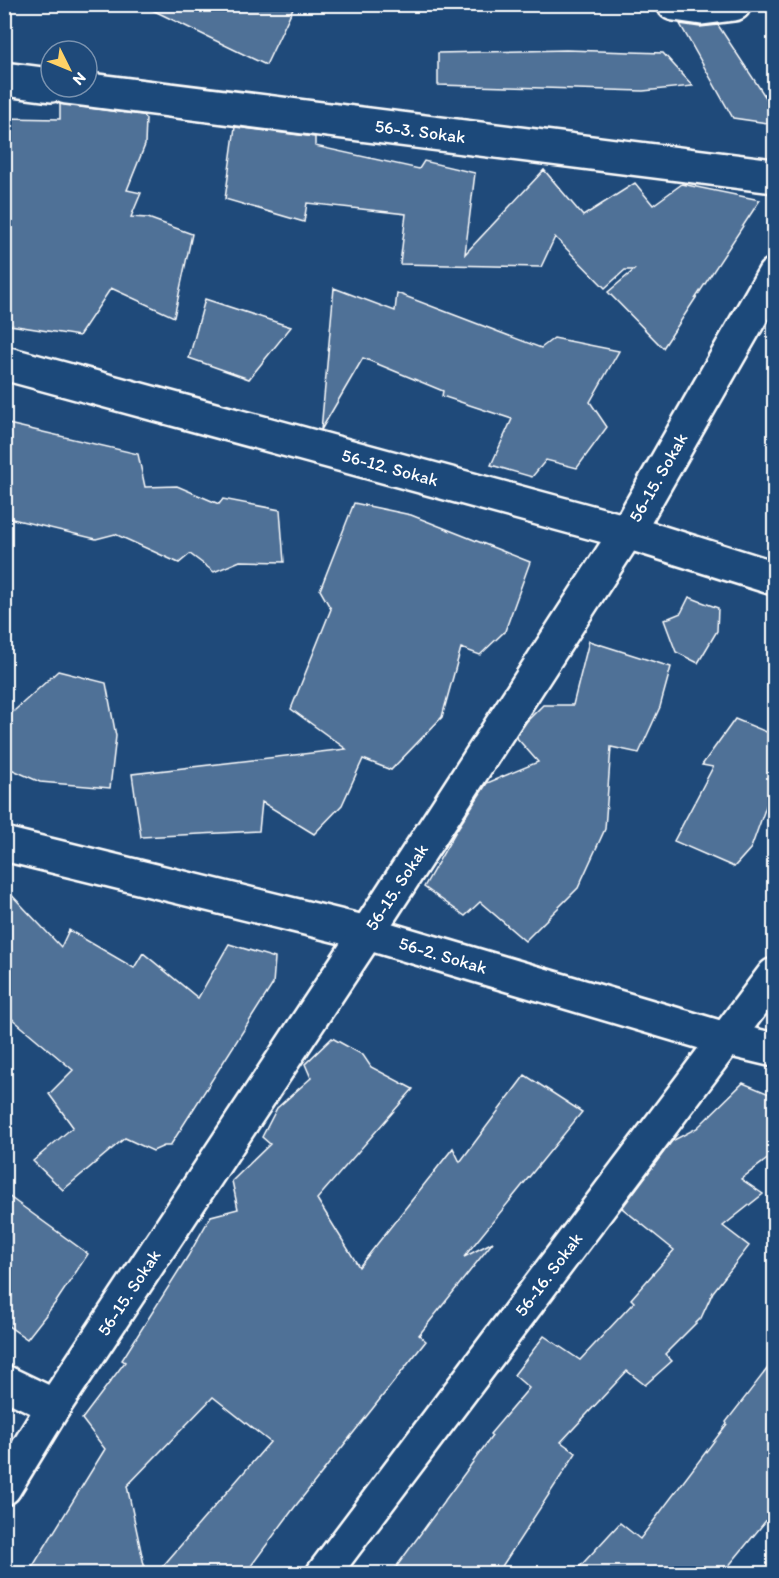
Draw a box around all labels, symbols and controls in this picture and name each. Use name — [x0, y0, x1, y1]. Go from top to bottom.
north arrow — [39, 39, 99, 99]
text: N — [69, 68, 90, 89]
street label: 56-3. Sokak — [374, 115, 467, 148]
street label: 56-15. Sokak — [624, 429, 692, 526]
street label: 56-12. Sokak — [339, 444, 441, 491]
street label: 56-15. Sokak — [361, 839, 433, 935]
street label: 56-2. Sokak — [396, 932, 490, 979]
street label: 56-16. Sokak — [510, 1228, 587, 1321]
street label: 56-15. Sokak — [92, 1245, 166, 1340]

